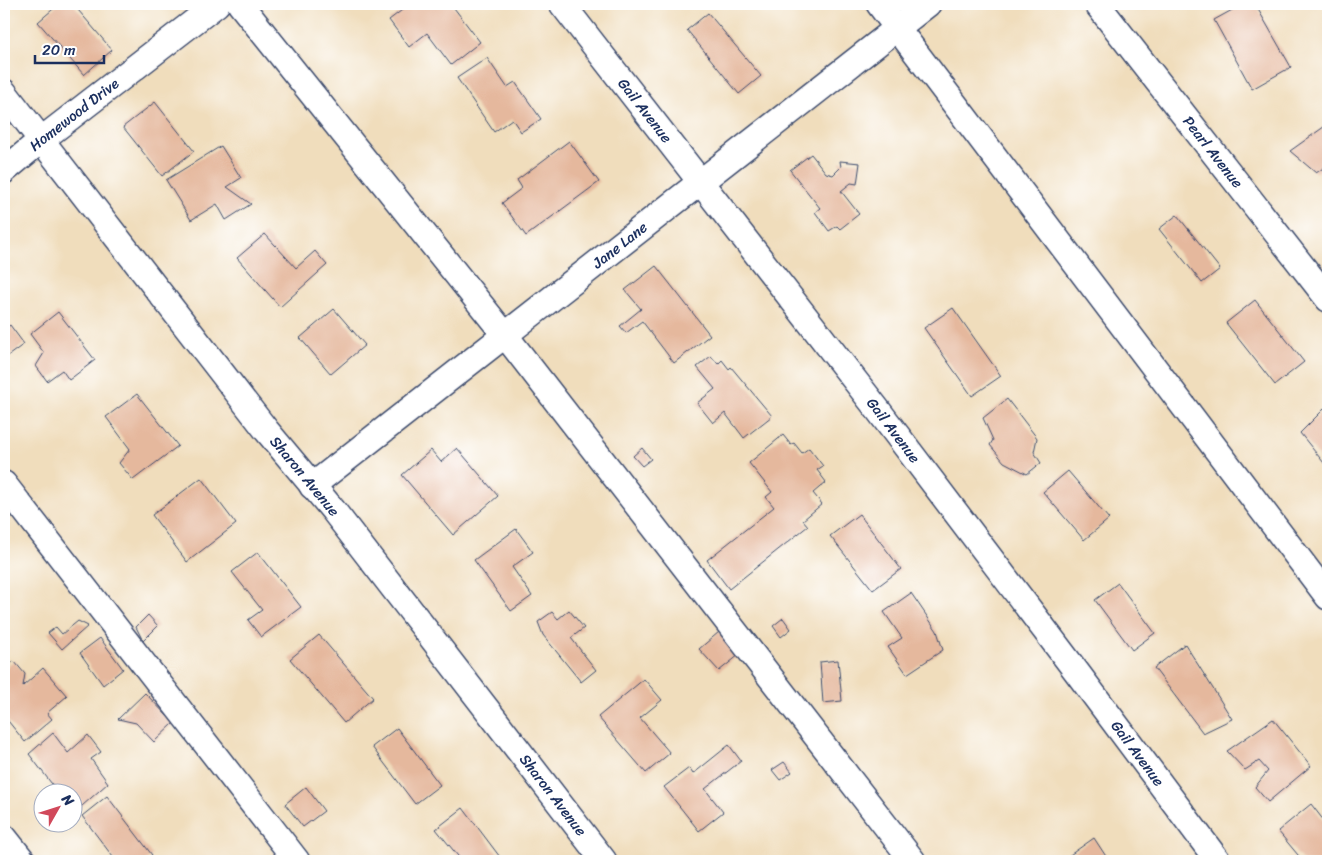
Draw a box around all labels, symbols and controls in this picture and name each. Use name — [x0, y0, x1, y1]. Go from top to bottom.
scale bar — [35, 32, 104, 64]
text: 20 m — [42, 37, 76, 63]
street label: Homewood Drive — [23, 71, 125, 158]
street label: Gail Avenue — [611, 72, 679, 149]
street label: Pearl Avenue — [1176, 110, 1250, 194]
street label: Jane Lane — [586, 215, 654, 276]
street label: Gail Avenue — [860, 392, 927, 469]
street label: Sharon Avenue — [263, 430, 347, 522]
street label: Gail Avenue — [1104, 715, 1171, 792]
street label: Sharon Avenue — [513, 748, 594, 842]
north arrow — [32, 782, 82, 832]
text: N — [54, 788, 81, 812]

